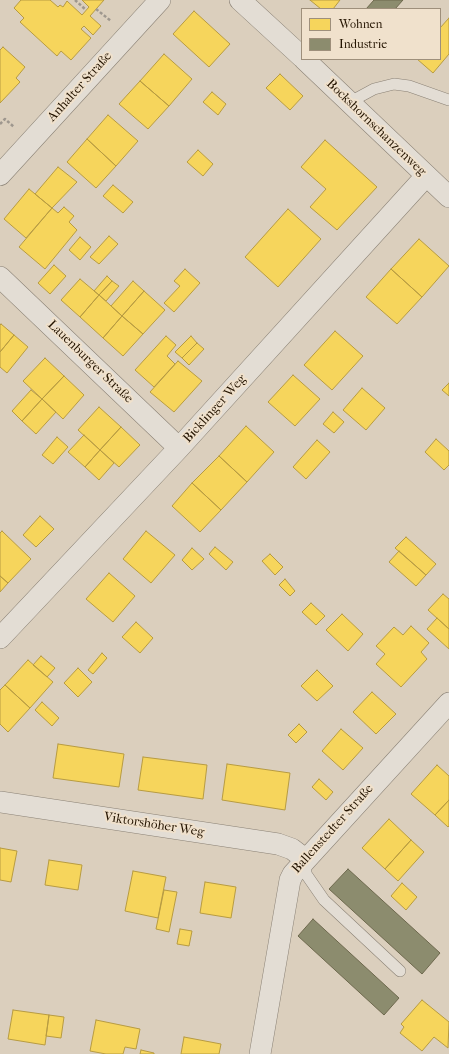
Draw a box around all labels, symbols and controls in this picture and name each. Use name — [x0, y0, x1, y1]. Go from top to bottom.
legend — [301, 8, 441, 60]
text: Wohnen — [339, 17, 383, 31]
text: Industrie — [339, 37, 387, 51]
street label: Anhalter Straße — [45, 49, 115, 125]
street label: Bockshornschanzenweg — [323, 76, 429, 180]
street label: Lauenburger Straße — [44, 317, 136, 407]
street label: Bicklinger Weg — [180, 372, 250, 446]
street label: Ballenstedter Straße — [289, 781, 377, 877]
street label: Viktorshöher Weg — [103, 809, 205, 841]

